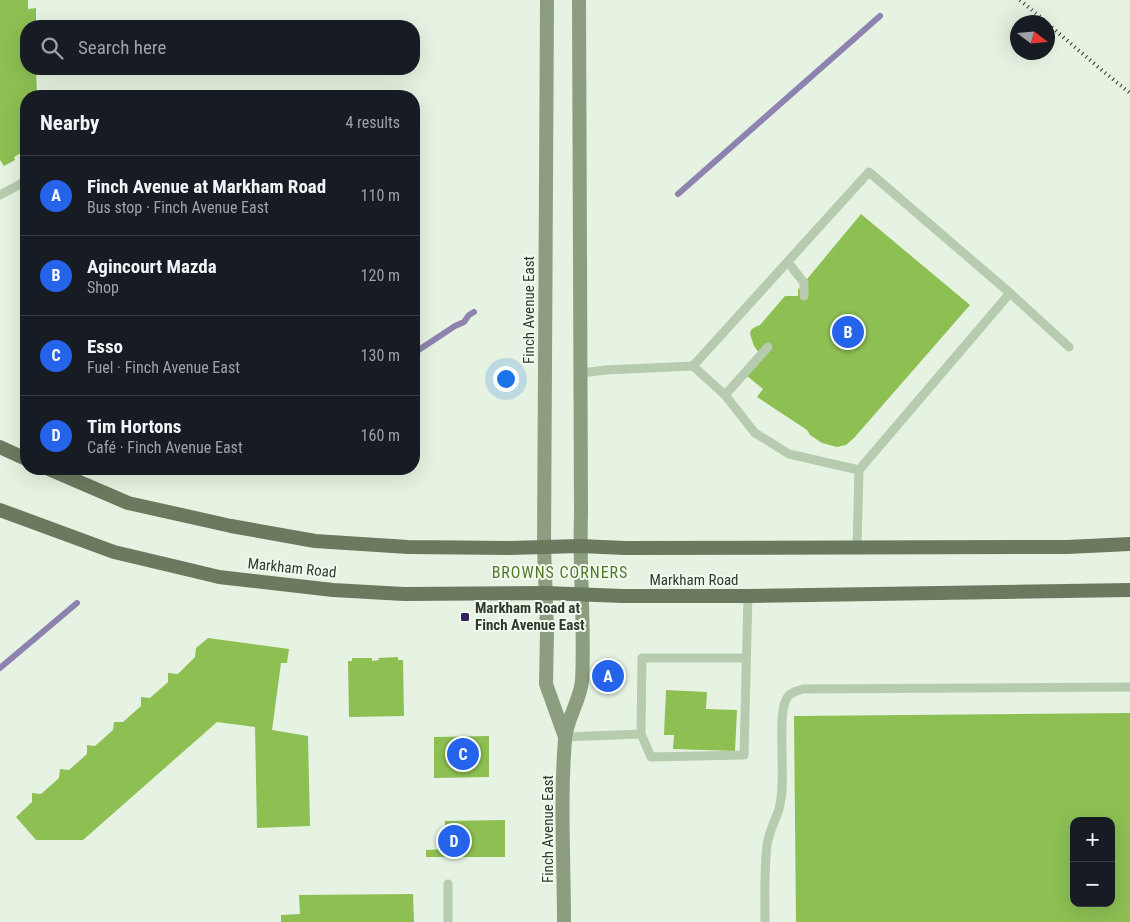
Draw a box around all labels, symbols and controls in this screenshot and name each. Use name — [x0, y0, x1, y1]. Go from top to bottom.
north arrow — [1010, 15, 1055, 60]
search box — [20, 20, 420, 75]
icon: search — [38, 34, 66, 62]
text: Search here — [78, 36, 166, 59]
text: Nearby — [40, 111, 99, 135]
text: 4 results — [345, 113, 400, 132]
text: Finch Avenue at Markham Road — [87, 175, 326, 198]
text: A — [51, 186, 61, 205]
text: 110 m — [361, 186, 400, 205]
text: Bus stop · Finch Avenue East — [87, 198, 269, 217]
text: Agincourt Mazda — [87, 255, 217, 278]
street label: Finch Avenue East — [520, 256, 538, 364]
text: B — [52, 266, 60, 285]
text: 120 m — [361, 266, 400, 285]
text: Shop — [87, 278, 119, 297]
pin: B — [832, 313, 864, 351]
text: Esso — [87, 335, 123, 358]
text: C — [51, 346, 61, 365]
text: 130 m — [361, 346, 400, 365]
text: Fuel · Finch Avenue East — [87, 358, 240, 377]
your location — [493, 366, 519, 392]
text: Tim Hortons — [87, 415, 181, 438]
text: D — [51, 426, 61, 445]
text: 160 m — [361, 426, 400, 445]
text: Café · Finch Avenue East — [87, 438, 243, 457]
street label: Markham Road — [247, 554, 337, 582]
district label: BROWNS CORNERS — [492, 563, 628, 582]
street label: Markham Road — [649, 571, 739, 589]
place label: Markham Road at Finch Avenue East — [475, 599, 585, 634]
marker: Markham Road at Finch Avenue East — [459, 611, 471, 623]
pin: A — [592, 657, 624, 695]
pin: C — [447, 735, 479, 773]
street label: Finch Avenue East — [539, 775, 557, 883]
map controls — [1070, 817, 1115, 907]
button: + — [1070, 817, 1115, 862]
pin: D — [438, 822, 470, 860]
button: − — [1070, 862, 1115, 907]

